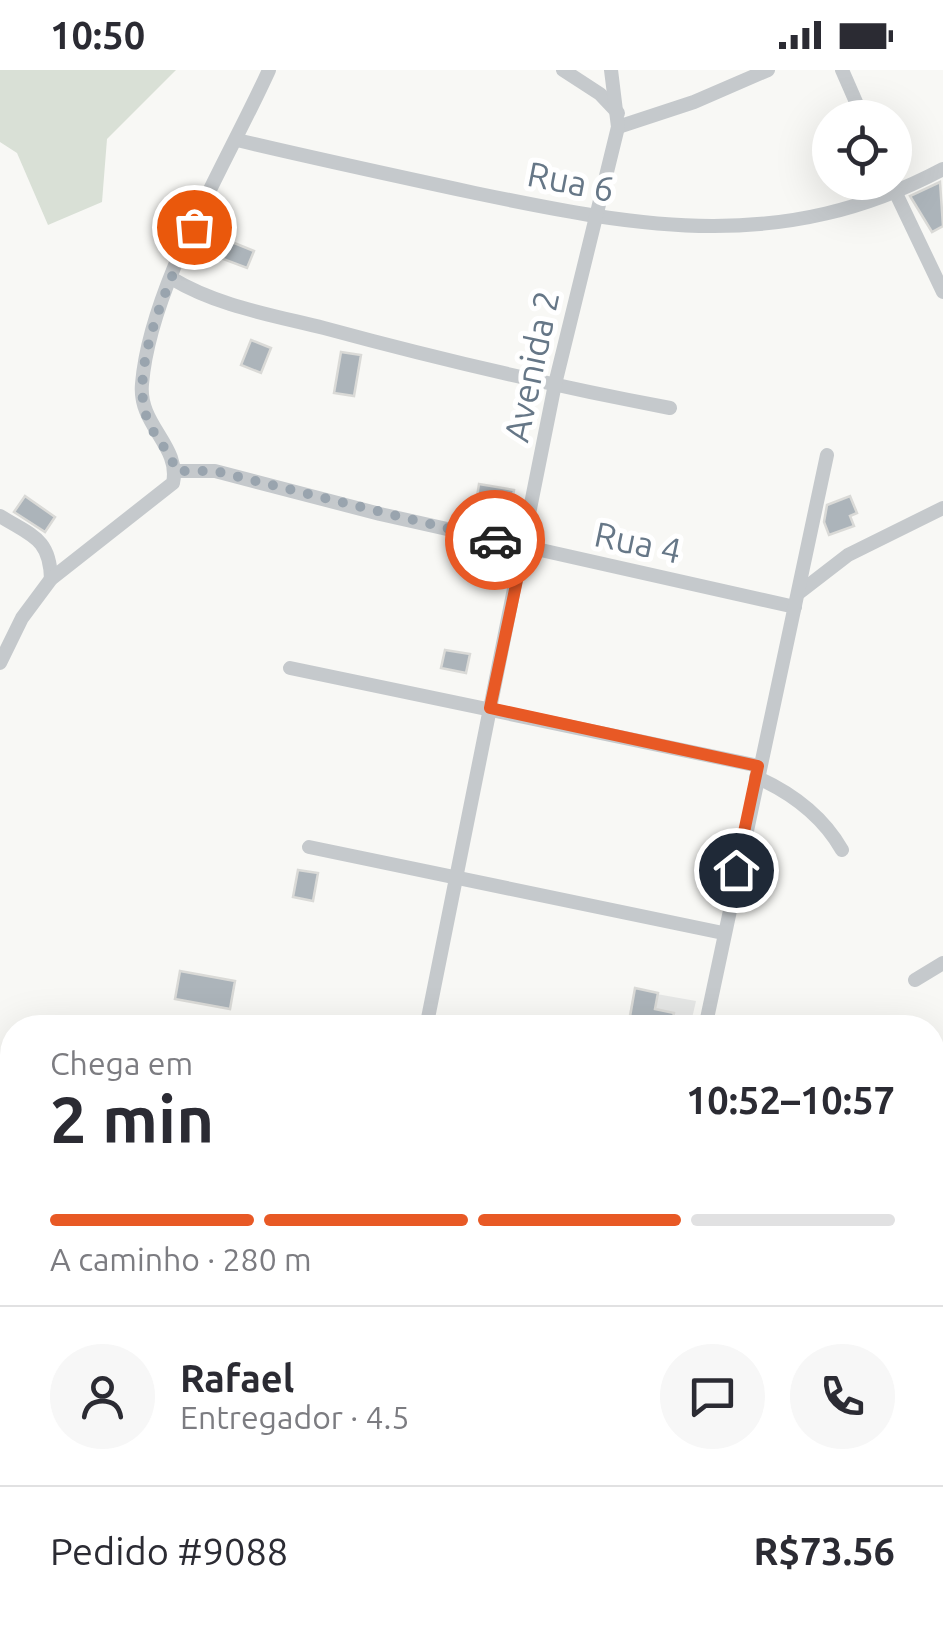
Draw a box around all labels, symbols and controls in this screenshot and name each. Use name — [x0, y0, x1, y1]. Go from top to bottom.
text: 10:50 — [50, 14, 145, 56]
map controls — [812, 100, 912, 200]
button: locate — [812, 100, 912, 200]
street label: Rua 6 — [524, 153, 618, 209]
pin — [152, 185, 237, 270]
icon: bag — [167, 200, 222, 255]
street label: Avenida 2 — [495, 287, 567, 445]
courier — [445, 490, 545, 590]
icon: car — [468, 513, 523, 568]
street label: Rua 4 — [591, 513, 685, 571]
pin — [694, 828, 779, 913]
icon: home — [709, 843, 764, 898]
text: Chega em — [50, 1045, 193, 1081]
text: 10:52–10:57 — [686, 1079, 895, 1121]
text: 2 min — [50, 1082, 214, 1155]
text: A caminho · 280 m — [50, 1241, 312, 1277]
button: person — [50, 1344, 155, 1449]
button: chat — [660, 1344, 765, 1449]
button: phone — [790, 1344, 895, 1449]
text: Rafael — [180, 1357, 294, 1399]
text: Entregador · 4.5 — [180, 1399, 409, 1435]
text: Pedido #9088 — [50, 1530, 288, 1572]
text: R$73.56 — [754, 1530, 895, 1572]

